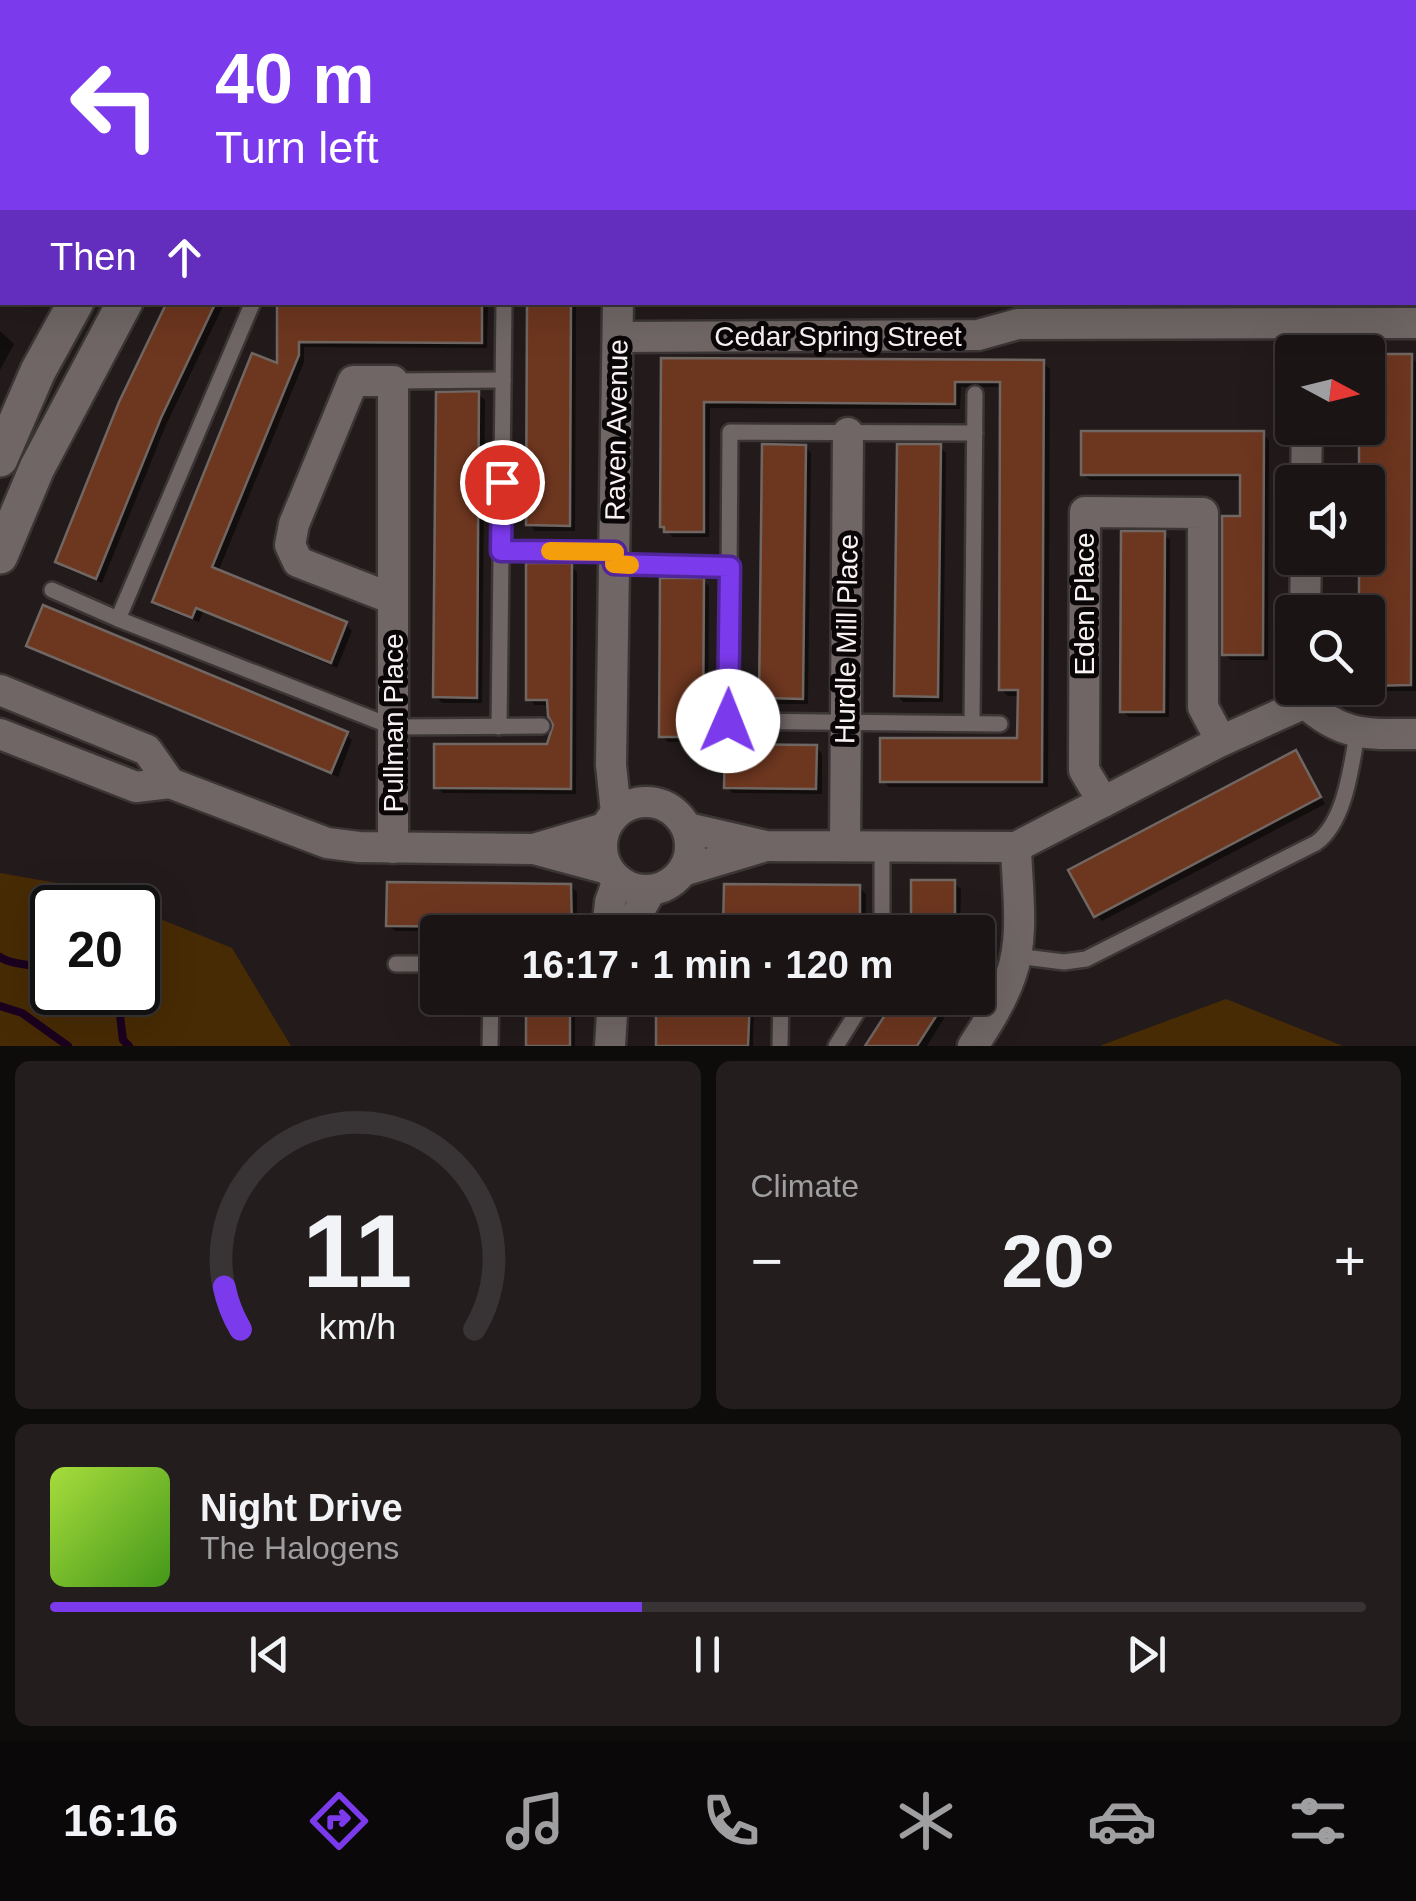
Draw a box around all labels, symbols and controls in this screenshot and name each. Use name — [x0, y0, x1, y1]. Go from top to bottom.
icon: left — [50, 40, 180, 170]
text: 40 m — [215, 40, 375, 118]
text: Turn left — [215, 122, 378, 173]
icon: ahead — [157, 230, 212, 285]
text: Then — [50, 236, 137, 278]
street label: Cedar Spring Street — [714, 321, 962, 352]
north arrow — [1275, 335, 1385, 445]
map controls — [1275, 335, 1385, 705]
street label: Raven Avenue — [599, 339, 634, 521]
pin — [460, 440, 545, 525]
icon: arrive — [475, 455, 530, 510]
button: sound — [1275, 465, 1385, 575]
street label: Eden Place — [1069, 532, 1100, 676]
street label: Hurdle Mill Place — [829, 534, 864, 744]
button: search — [1275, 595, 1385, 705]
street label: Pullman Place — [378, 634, 409, 812]
position arrow — [676, 669, 780, 773]
speed limit sign: 20 — [30, 885, 160, 1015]
text: 16:17 · 1 min · 120 m — [522, 944, 893, 986]
text: Climate — [751, 1168, 859, 1204]
text: 11 — [303, 1193, 413, 1309]
text: 20° — [1002, 1219, 1115, 1303]
text: − — [751, 1230, 783, 1292]
text: + — [1334, 1230, 1366, 1292]
text: km/h — [319, 1307, 396, 1347]
text: Night Drive — [200, 1487, 403, 1529]
text: The Halogens — [200, 1530, 399, 1566]
icon: previous — [242, 1627, 297, 1682]
icon: pause — [680, 1627, 735, 1682]
icon: next — [1119, 1627, 1174, 1682]
icon: directions — [304, 1786, 374, 1856]
icon: music — [500, 1786, 570, 1856]
icon: phone — [696, 1786, 766, 1856]
icon: climate — [891, 1786, 961, 1856]
icon: car — [1087, 1786, 1157, 1856]
icon: filters — [1283, 1786, 1353, 1856]
text: 16:16 — [63, 1795, 178, 1846]

